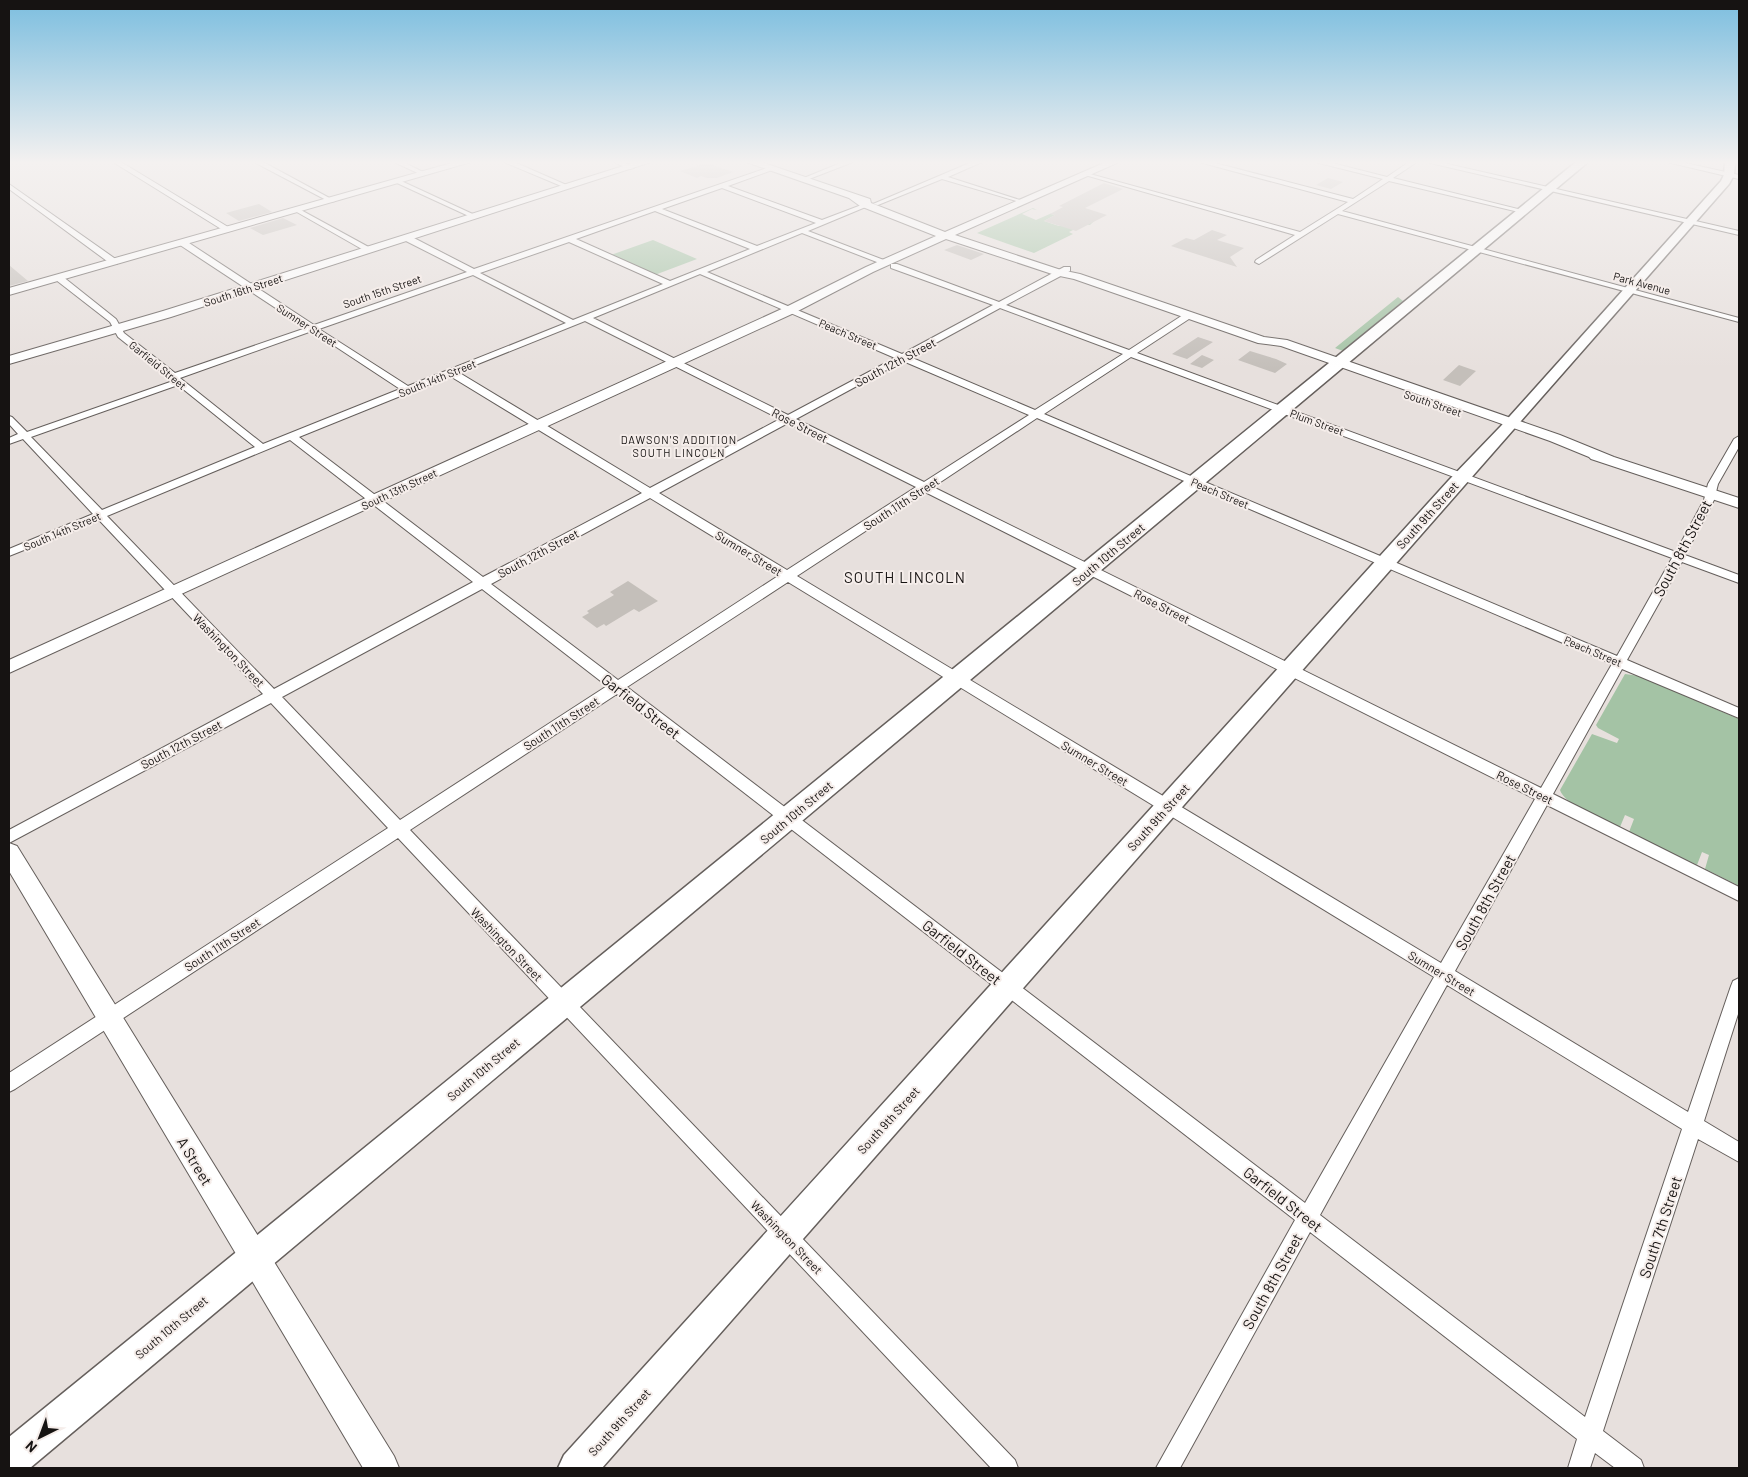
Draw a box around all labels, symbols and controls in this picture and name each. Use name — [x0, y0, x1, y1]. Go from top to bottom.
street label: Park Avenue — [1612, 269, 1672, 297]
street label: South 16th Street — [202, 271, 284, 309]
street label: South 15th Street — [341, 271, 423, 311]
street label: Sumner Street — [274, 301, 340, 349]
street label: Peach Street — [817, 316, 879, 352]
street label: South 12th Street — [852, 335, 938, 389]
street label: Garfield Street — [127, 338, 189, 392]
street label: South 14th Street — [396, 357, 478, 399]
street label: South Street — [1402, 387, 1464, 419]
street label: Rose Street — [770, 405, 830, 445]
street label: Plum Street — [1288, 406, 1346, 438]
district label: DAWSON'S ADDITION SOUTH LINCOLN — [621, 433, 737, 459]
street label: South 13th Street — [359, 466, 439, 512]
street label: South 11th Street — [860, 473, 942, 533]
street label: Peach Street — [1189, 475, 1251, 511]
street label: South 9th Street — [1393, 479, 1461, 551]
street label: South 8th Street — [1649, 497, 1715, 599]
street label: South 14th Street — [21, 509, 103, 553]
street label: South 10th Street — [1069, 520, 1147, 588]
street label: South 12th Street — [495, 526, 581, 580]
street label: Sumner Street — [713, 528, 785, 578]
district label: SOUTH LINCOLN — [844, 568, 966, 586]
street label: Rose Street — [1132, 586, 1192, 626]
street label: Washington Street — [190, 610, 268, 690]
street label: Peach Street — [1562, 633, 1624, 669]
street label: Garfield Street — [598, 670, 684, 742]
street label: South 11th Street — [520, 693, 602, 753]
street label: South 12th Street — [138, 717, 224, 771]
street label: Sumner Street — [1059, 738, 1131, 788]
street label: Rose Street — [1494, 767, 1556, 807]
street label: South 10th Street — [757, 778, 835, 846]
street label: South 9th Street — [1124, 781, 1192, 853]
street label: South 8th Street — [1451, 851, 1519, 953]
street label: Washington Street — [468, 904, 546, 984]
street label: South 11th Street — [181, 914, 263, 974]
street label: Garfield Street — [919, 916, 1005, 988]
street label: Sumner Street — [1406, 948, 1478, 998]
street label: South 10th Street — [444, 1035, 522, 1103]
street label: South 9th Street — [854, 1084, 922, 1156]
street label: A Street — [174, 1134, 216, 1188]
street label: Garfield Street — [1240, 1163, 1326, 1235]
street label: South 7th Street — [1635, 1174, 1685, 1280]
street label: Washington Street — [748, 1197, 826, 1277]
street label: South 8th Street — [1238, 1230, 1306, 1332]
street label: South 10th Street — [132, 1293, 210, 1361]
street label: South 9th Street — [585, 1386, 653, 1458]
north arrow — [15, 1412, 65, 1462]
text: N — [22, 1438, 40, 1456]

